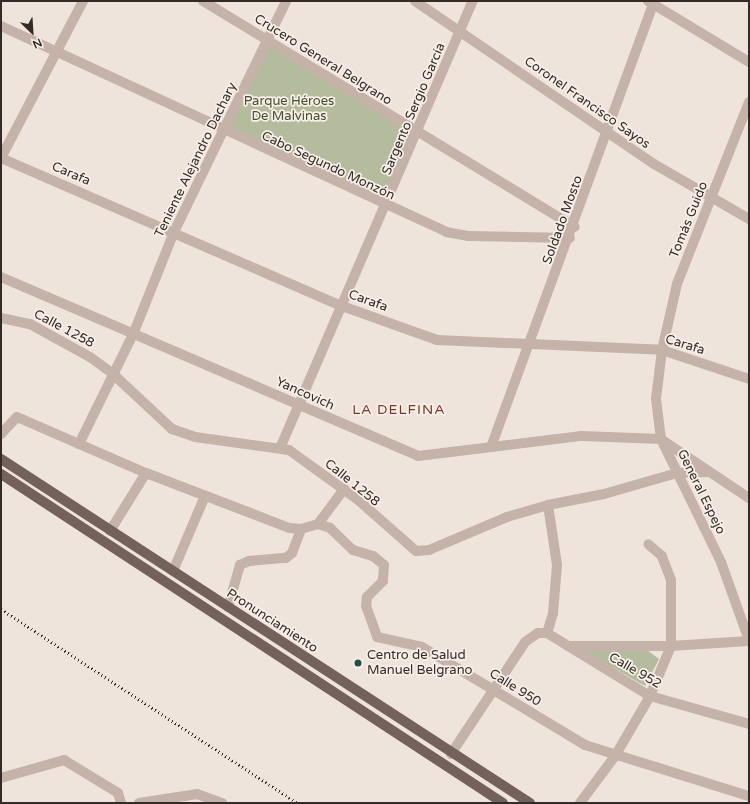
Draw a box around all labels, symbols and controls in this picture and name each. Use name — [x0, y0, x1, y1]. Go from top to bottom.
street label: Crucero General Belgrano — [251, 11, 395, 109]
north arrow — [12, 12, 52, 52]
text: N — [31, 36, 44, 51]
street label: Sargento Sergio García — [379, 41, 449, 177]
street label: Coronel Francisco Sayos — [521, 54, 653, 152]
street label: Teniente Alejandro Dachary — [152, 80, 240, 240]
park label: Parque Héroes De Malvinas — [244, 94, 334, 125]
street label: Cabo Segundo Monzón — [259, 128, 397, 204]
street label: Carafa — [49, 159, 93, 189]
street label: Soldado Mosto — [540, 173, 586, 267]
street label: Tomás Guido — [667, 180, 711, 260]
street label: Carafa — [346, 287, 390, 315]
street label: Calle 1258 — [31, 307, 97, 351]
street label: Carafa — [663, 332, 707, 358]
street label: Yancovich — [273, 374, 337, 414]
district label: LA DELFINA — [352, 402, 446, 418]
street label: General Espejo — [674, 447, 728, 537]
street label: Calle 1258 — [321, 456, 383, 510]
street label: Pronunciamiento — [223, 586, 321, 656]
place label: Centro de Salud Manuel Belgrano — [367, 648, 472, 679]
street label: Calle 952 — [606, 650, 664, 692]
marker: Centro de Salud Manuel Belgrano — [352, 657, 364, 669]
street label: Calle 950 — [486, 666, 544, 710]

